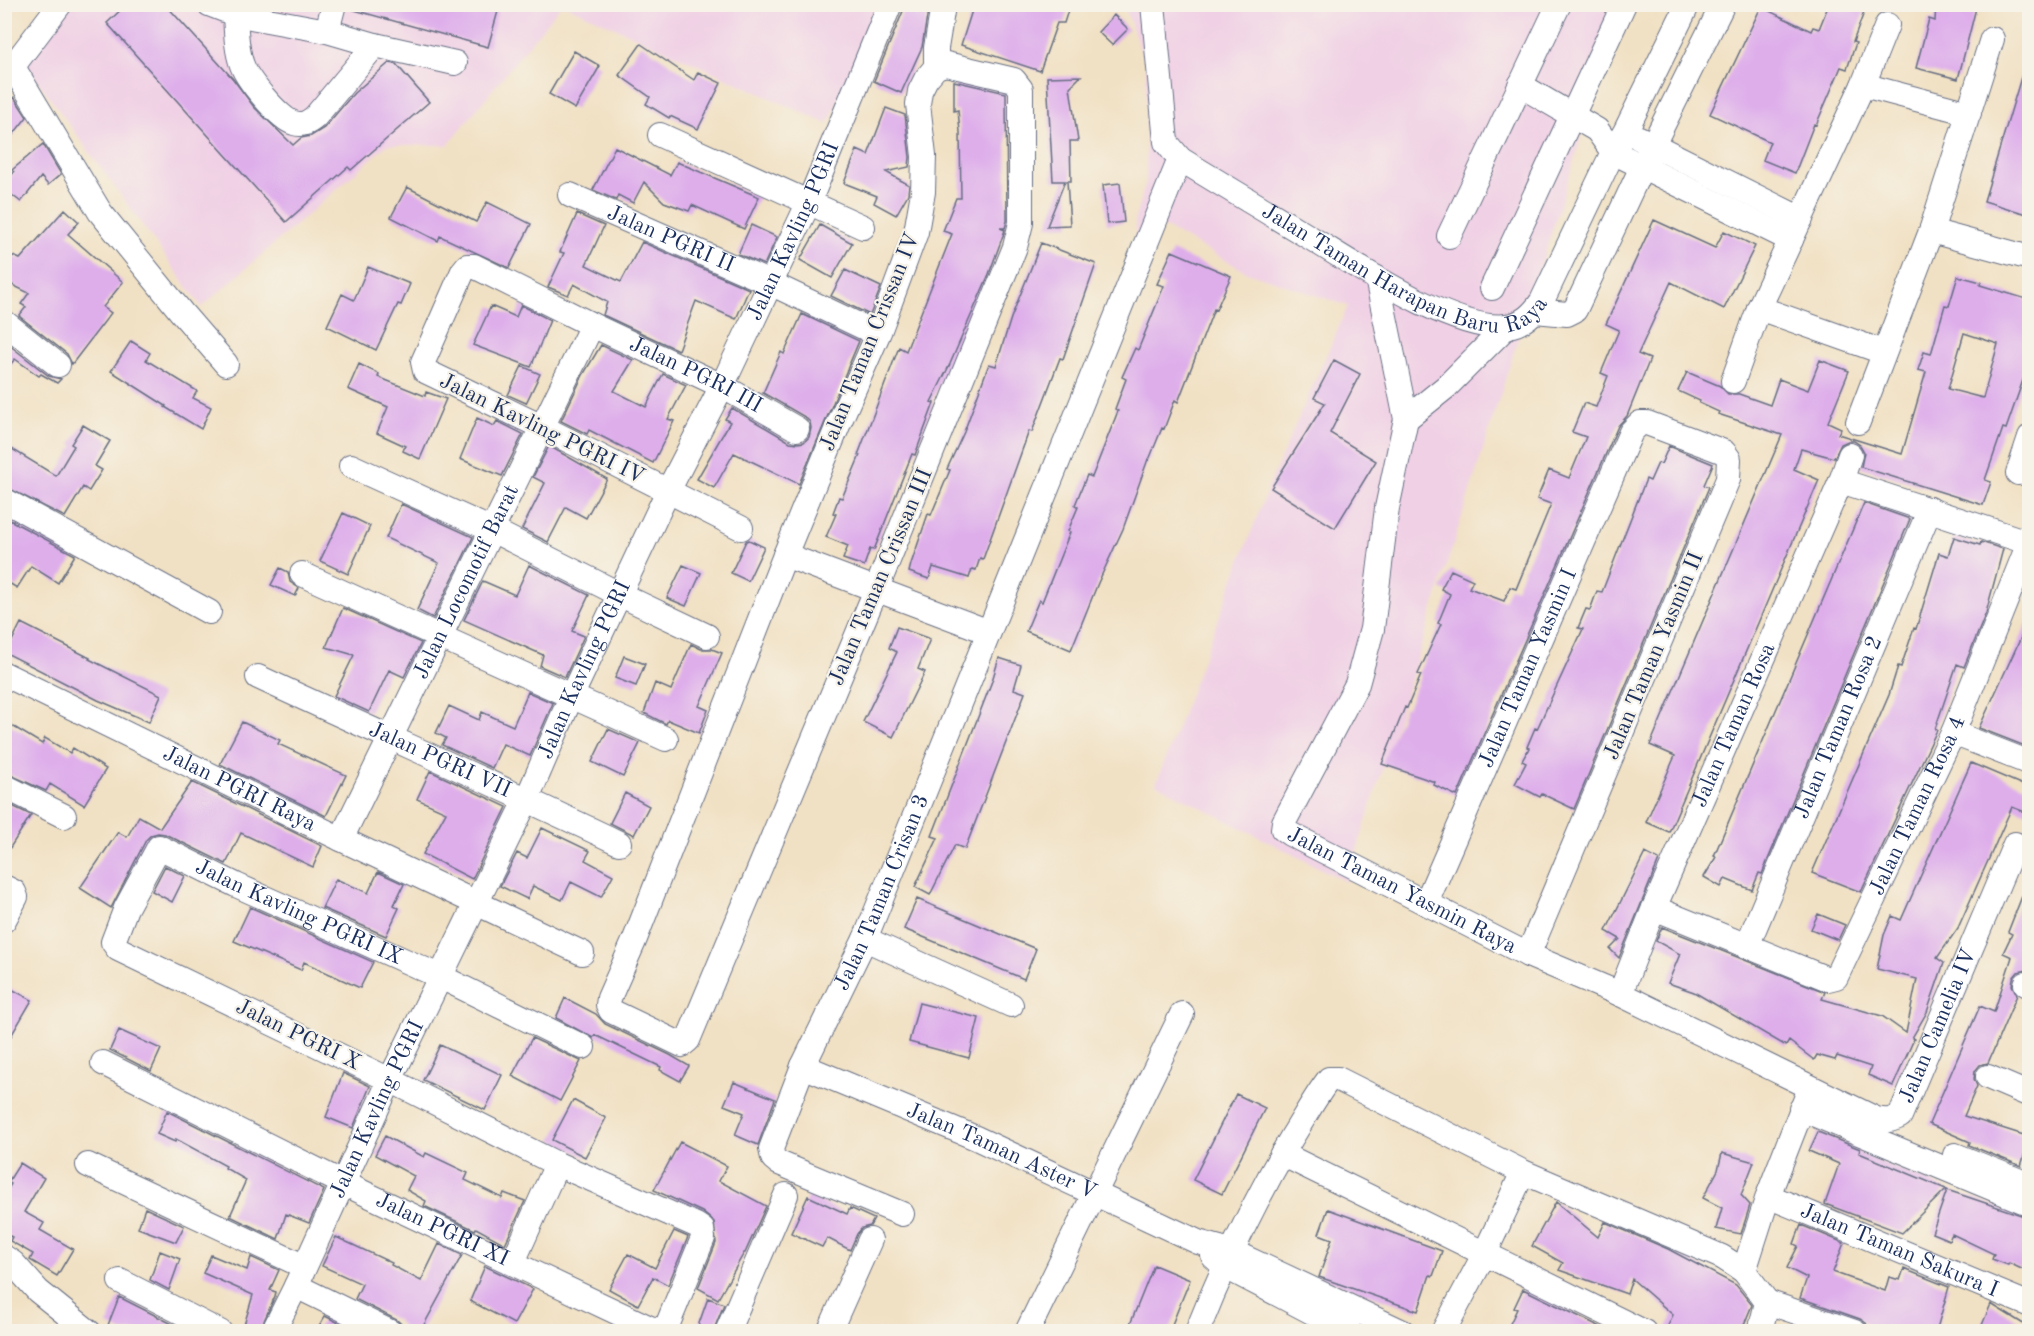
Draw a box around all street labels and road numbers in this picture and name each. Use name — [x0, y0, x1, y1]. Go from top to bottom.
street label: Jalan Kavling PGRI — [744, 139, 843, 324]
street label: Jalan Taman Harapan Baru Raya — [1258, 200, 1552, 338]
street label: Jalan PGRI II — [604, 202, 738, 277]
street label: Jalan Taman Crissan IV — [816, 230, 924, 454]
street label: Jalan PGRI III — [626, 333, 766, 417]
street label: Jalan Kavling PGRI IV — [436, 370, 648, 488]
street label: Jalan Taman Crissan III — [825, 465, 937, 689]
street label: Jalan Locomotif Barat — [410, 481, 523, 683]
street label: Jalan Taman Yasmin II — [1600, 549, 1708, 763]
street label: Jalan Taman Yasmin I — [1475, 565, 1581, 771]
street label: Jalan Kavling PGRI — [535, 577, 635, 762]
street label: Jalan Taman Rosa 2 — [1791, 633, 1886, 822]
street label: Jalan Taman Rosa — [1689, 640, 1780, 811]
street label: Jalan Taman Rosa 4 — [1866, 713, 1970, 899]
street label: Jalan PGRI VII — [365, 718, 514, 802]
street label: Jalan PGRI Raya — [159, 743, 319, 836]
street label: Jalan Taman Crisan 3 — [831, 791, 933, 994]
street label: Jalan Taman Yasmin Raya — [1283, 823, 1520, 958]
street label: Jalan Kavling PGRI IX — [192, 856, 406, 969]
street label: Jalan Camelia IV — [1896, 946, 1980, 1107]
street label: Jalan PGRI X — [232, 995, 364, 1075]
street label: Jalan Kavling PGRI — [327, 1017, 428, 1201]
street label: Jalan Taman Aster V — [903, 1099, 1100, 1204]
street label: Jalan PGRI XI — [372, 1189, 512, 1271]
street label: Jalan Taman Sakura I — [1797, 1200, 2001, 1301]

